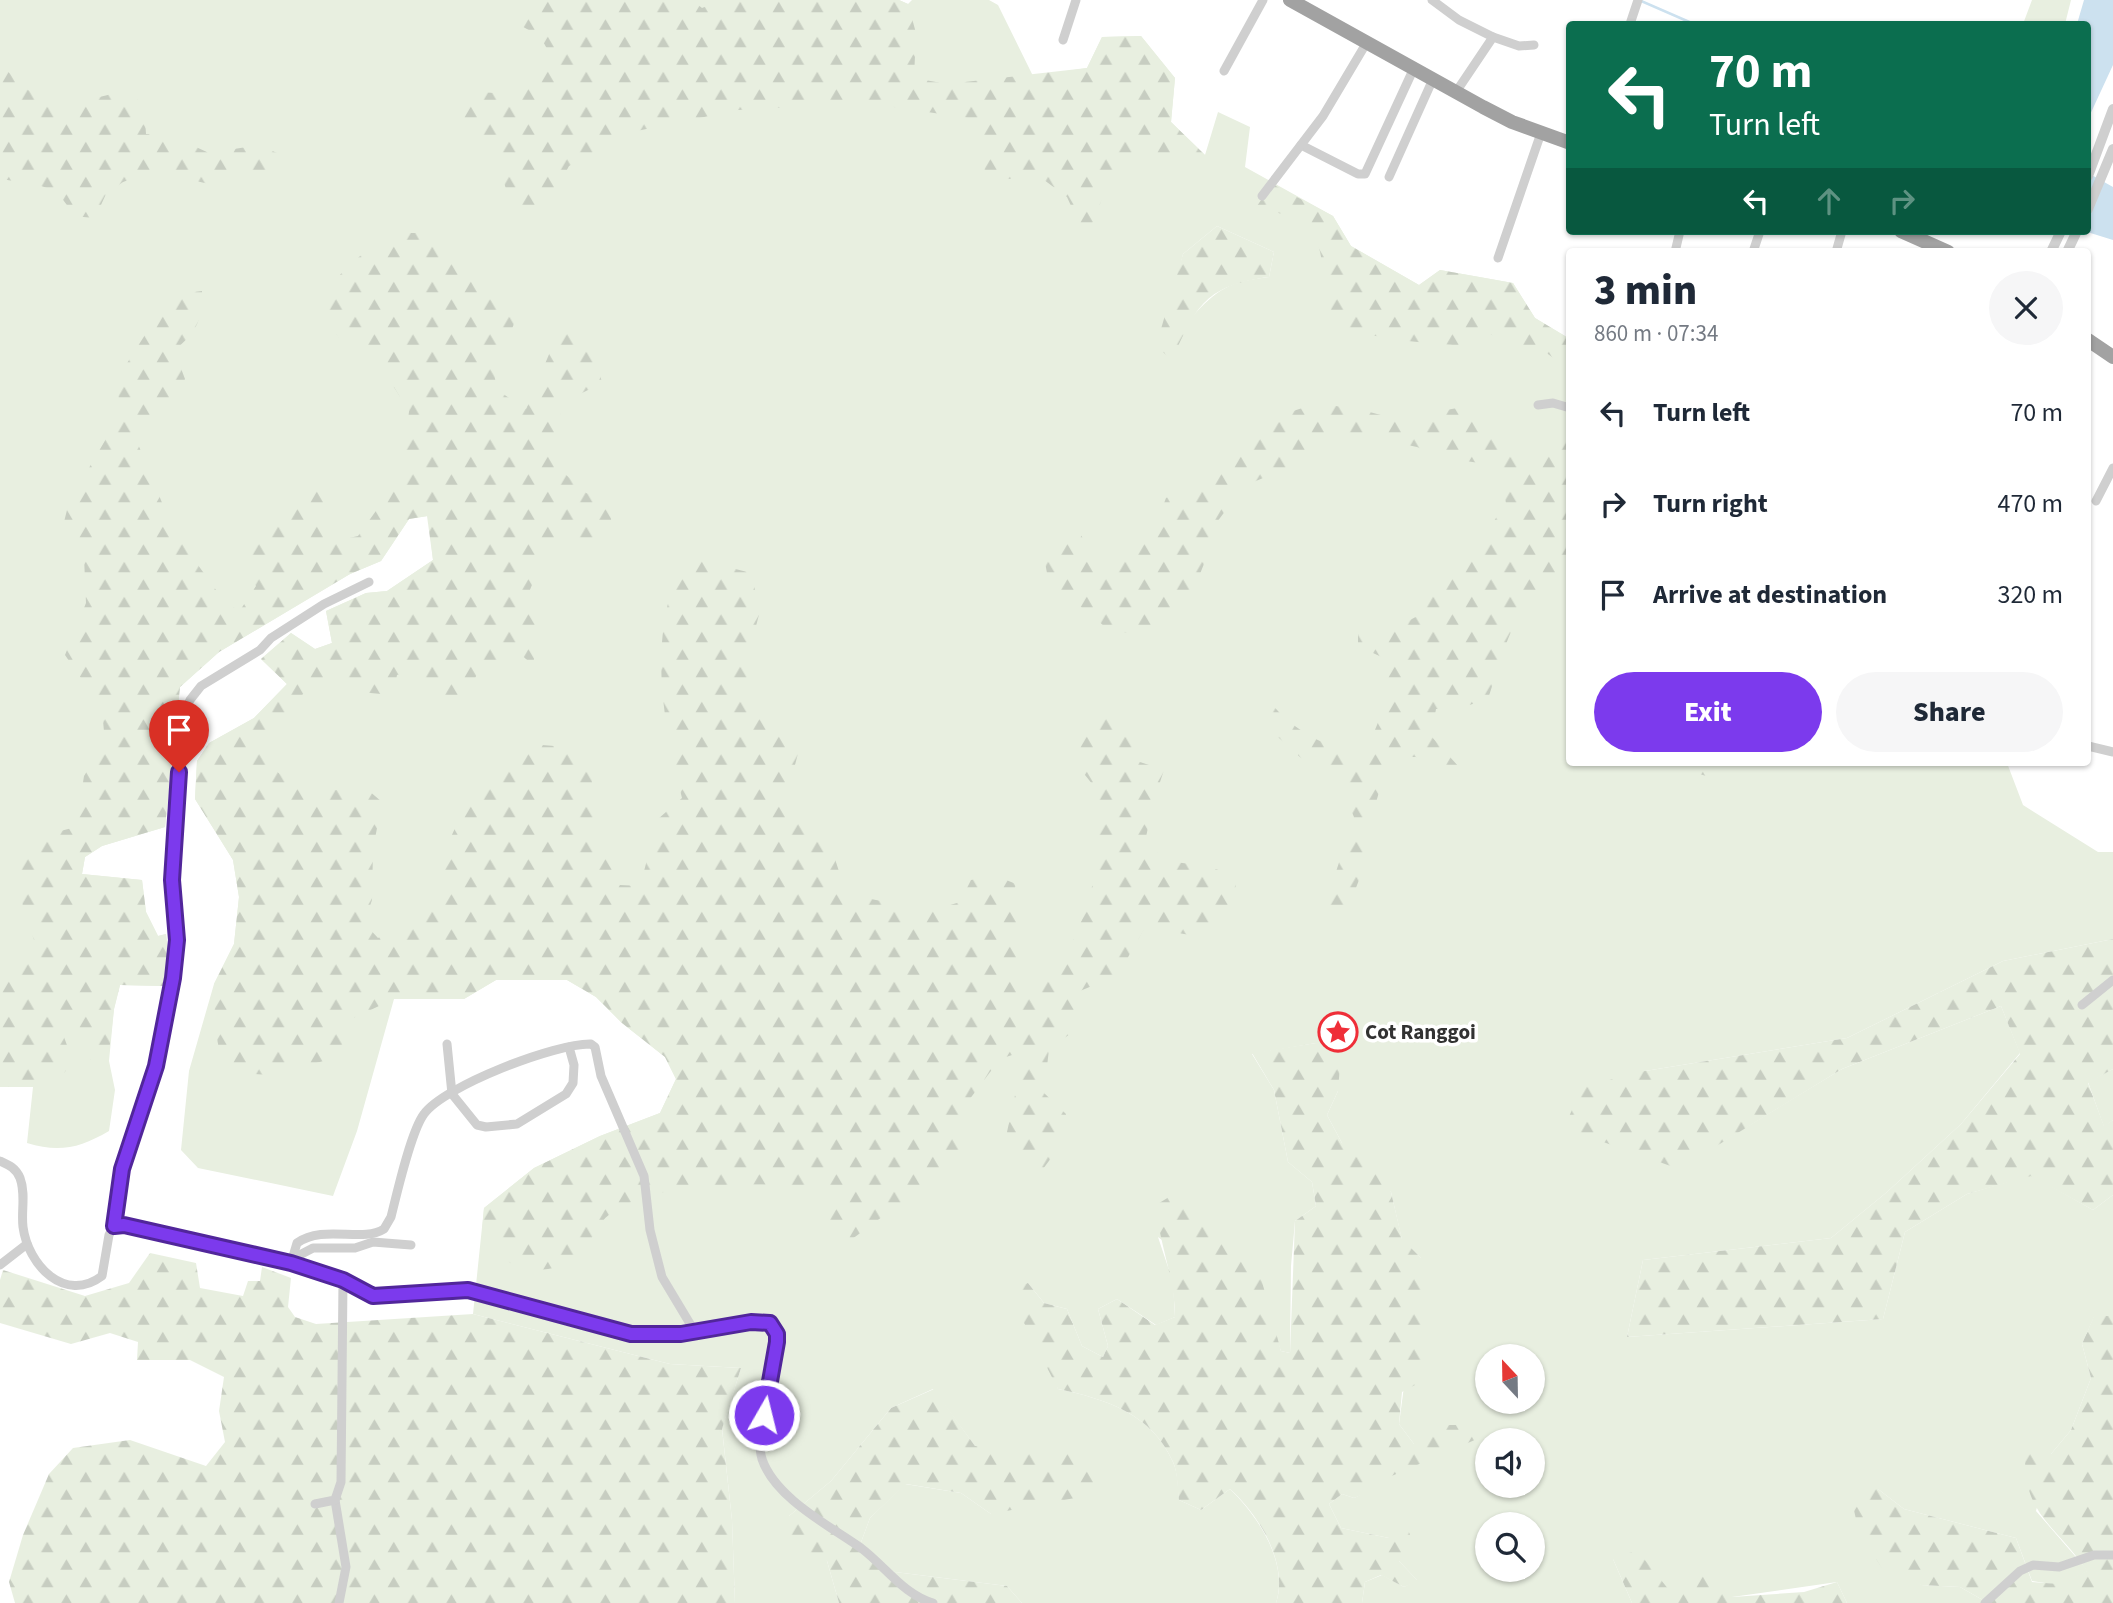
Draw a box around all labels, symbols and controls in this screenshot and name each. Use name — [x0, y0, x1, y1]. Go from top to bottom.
text: 70 m — [1709, 37, 1813, 107]
icon: left — [1594, 49, 1685, 140]
text: Turn left — [1709, 102, 1820, 148]
icon: left — [1737, 182, 1775, 220]
icon: ahead — [1810, 182, 1848, 220]
icon: right — [1883, 182, 1921, 220]
text: 3 min — [1594, 261, 1697, 321]
button: close — [1989, 271, 2063, 345]
text: 860 m · 07:34 — [1594, 317, 1718, 350]
icon: left — [1594, 394, 1632, 432]
text: Turn left — [1653, 394, 1750, 431]
text: 70 m — [2010, 394, 2063, 431]
icon: right — [1594, 485, 1632, 523]
text: Turn right — [1653, 485, 1768, 522]
text: 470 m — [1997, 485, 2063, 522]
icon: arrive — [1594, 576, 1632, 614]
text: Arrive at destination — [1653, 576, 1887, 613]
text: 320 m — [1997, 576, 2063, 613]
button: Exit — [1594, 672, 1822, 752]
button: Share — [1836, 672, 2063, 752]
pin — [149, 700, 209, 772]
icon: arrive — [160, 711, 198, 749]
place icon: Cot Ranggoi — [1317, 1011, 1359, 1053]
place label: Cot Ranggoi — [1365, 1017, 1476, 1047]
north arrow — [1475, 1344, 1545, 1414]
map controls — [1475, 1344, 1545, 1582]
position arrow — [727, 1378, 801, 1452]
button: sound — [1475, 1428, 1545, 1498]
button: search — [1475, 1512, 1545, 1582]

